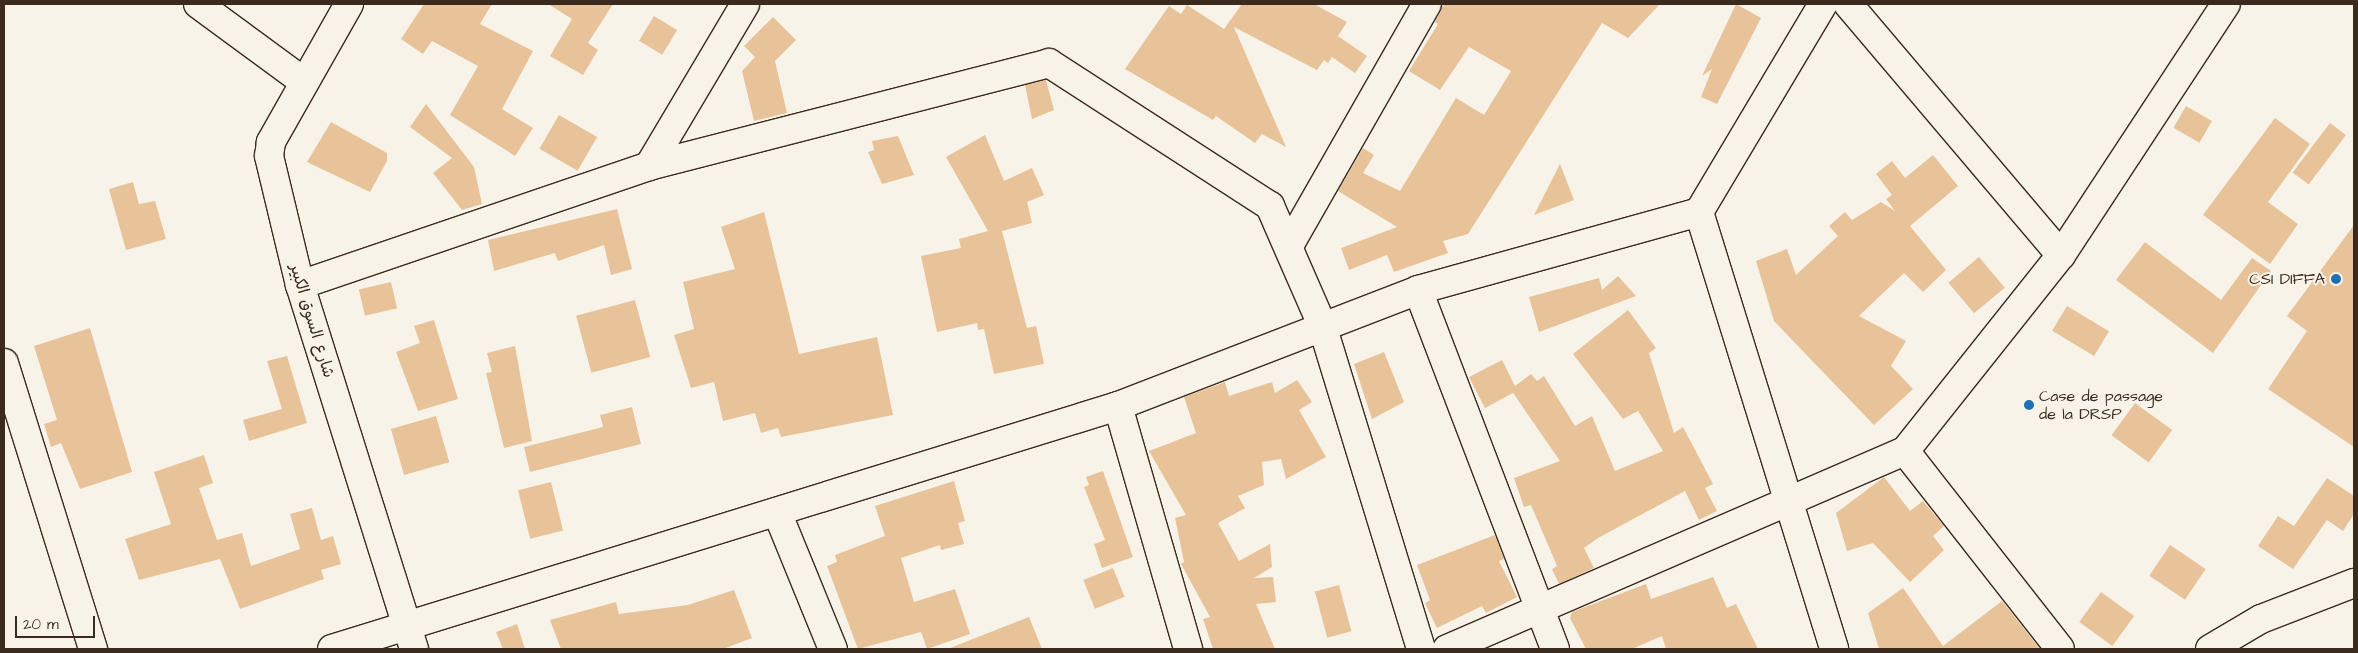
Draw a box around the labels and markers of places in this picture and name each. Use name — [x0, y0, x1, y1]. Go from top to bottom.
place label: CSI DIFFA — [2249, 269, 2325, 289]
marker: CSI DIFFA — [2329, 272, 2343, 286]
place label: Case de passage de la DRSP — [2039, 386, 2163, 424]
marker: Case de passage de la DRSP — [2023, 399, 2035, 411]

